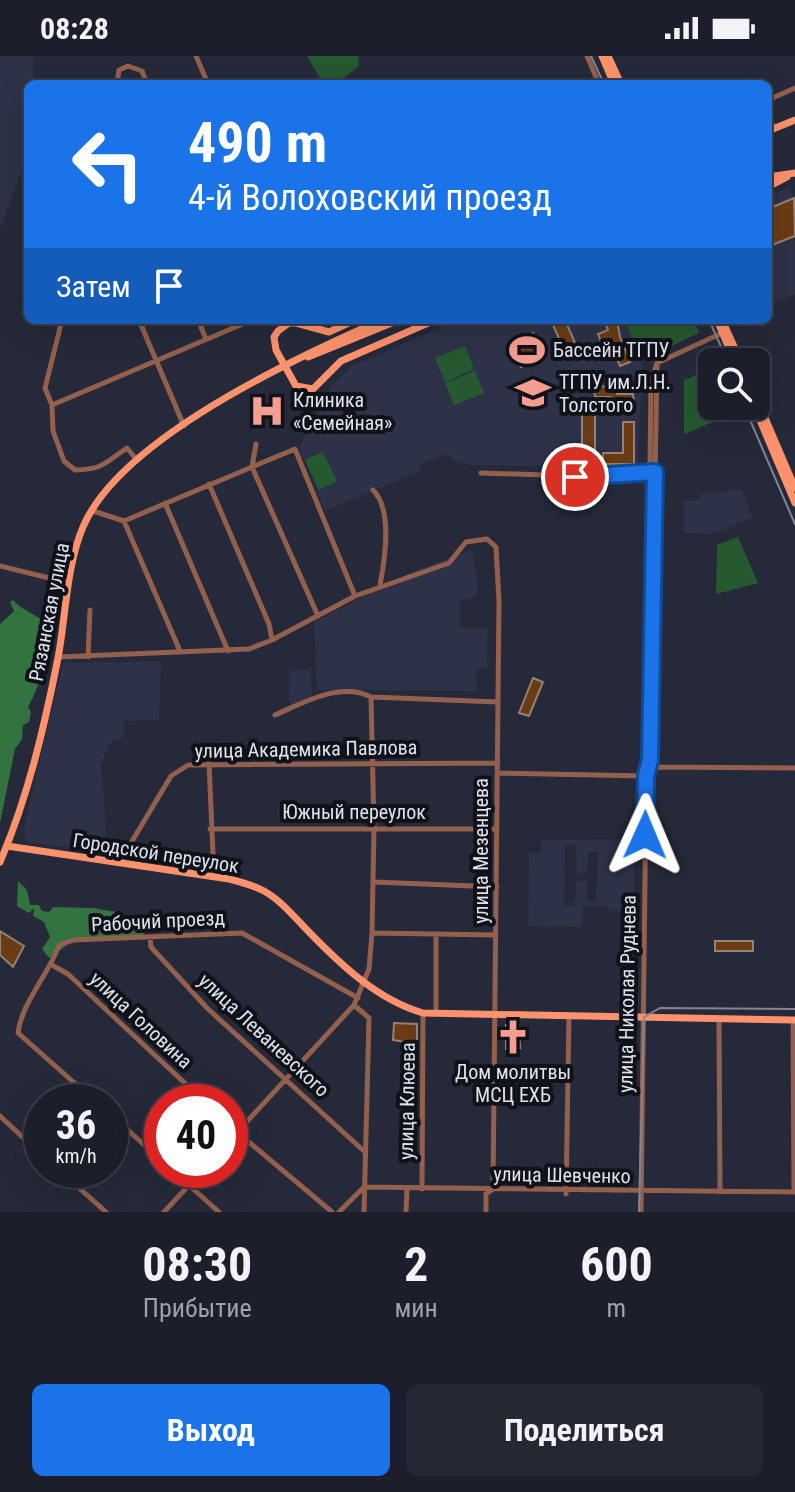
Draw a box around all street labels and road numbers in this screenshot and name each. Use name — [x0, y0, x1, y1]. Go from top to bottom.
street label: Рязанская улица — [24, 541, 74, 683]
street label: улица Академика Павлова — [194, 735, 418, 763]
street label: улица Мезенцева — [469, 778, 493, 924]
street label: Южный переулок — [282, 800, 426, 824]
street label: Городской переулок — [71, 828, 241, 878]
street label: улица Николая Руднева — [613, 895, 641, 1093]
street label: Рабочий проезд — [90, 905, 226, 936]
street label: улица Головина — [85, 967, 197, 1073]
street label: улица Леваневского — [194, 968, 334, 1102]
street label: улица Клюева — [394, 1042, 420, 1160]
street label: улица Шевченко — [493, 1162, 631, 1188]

